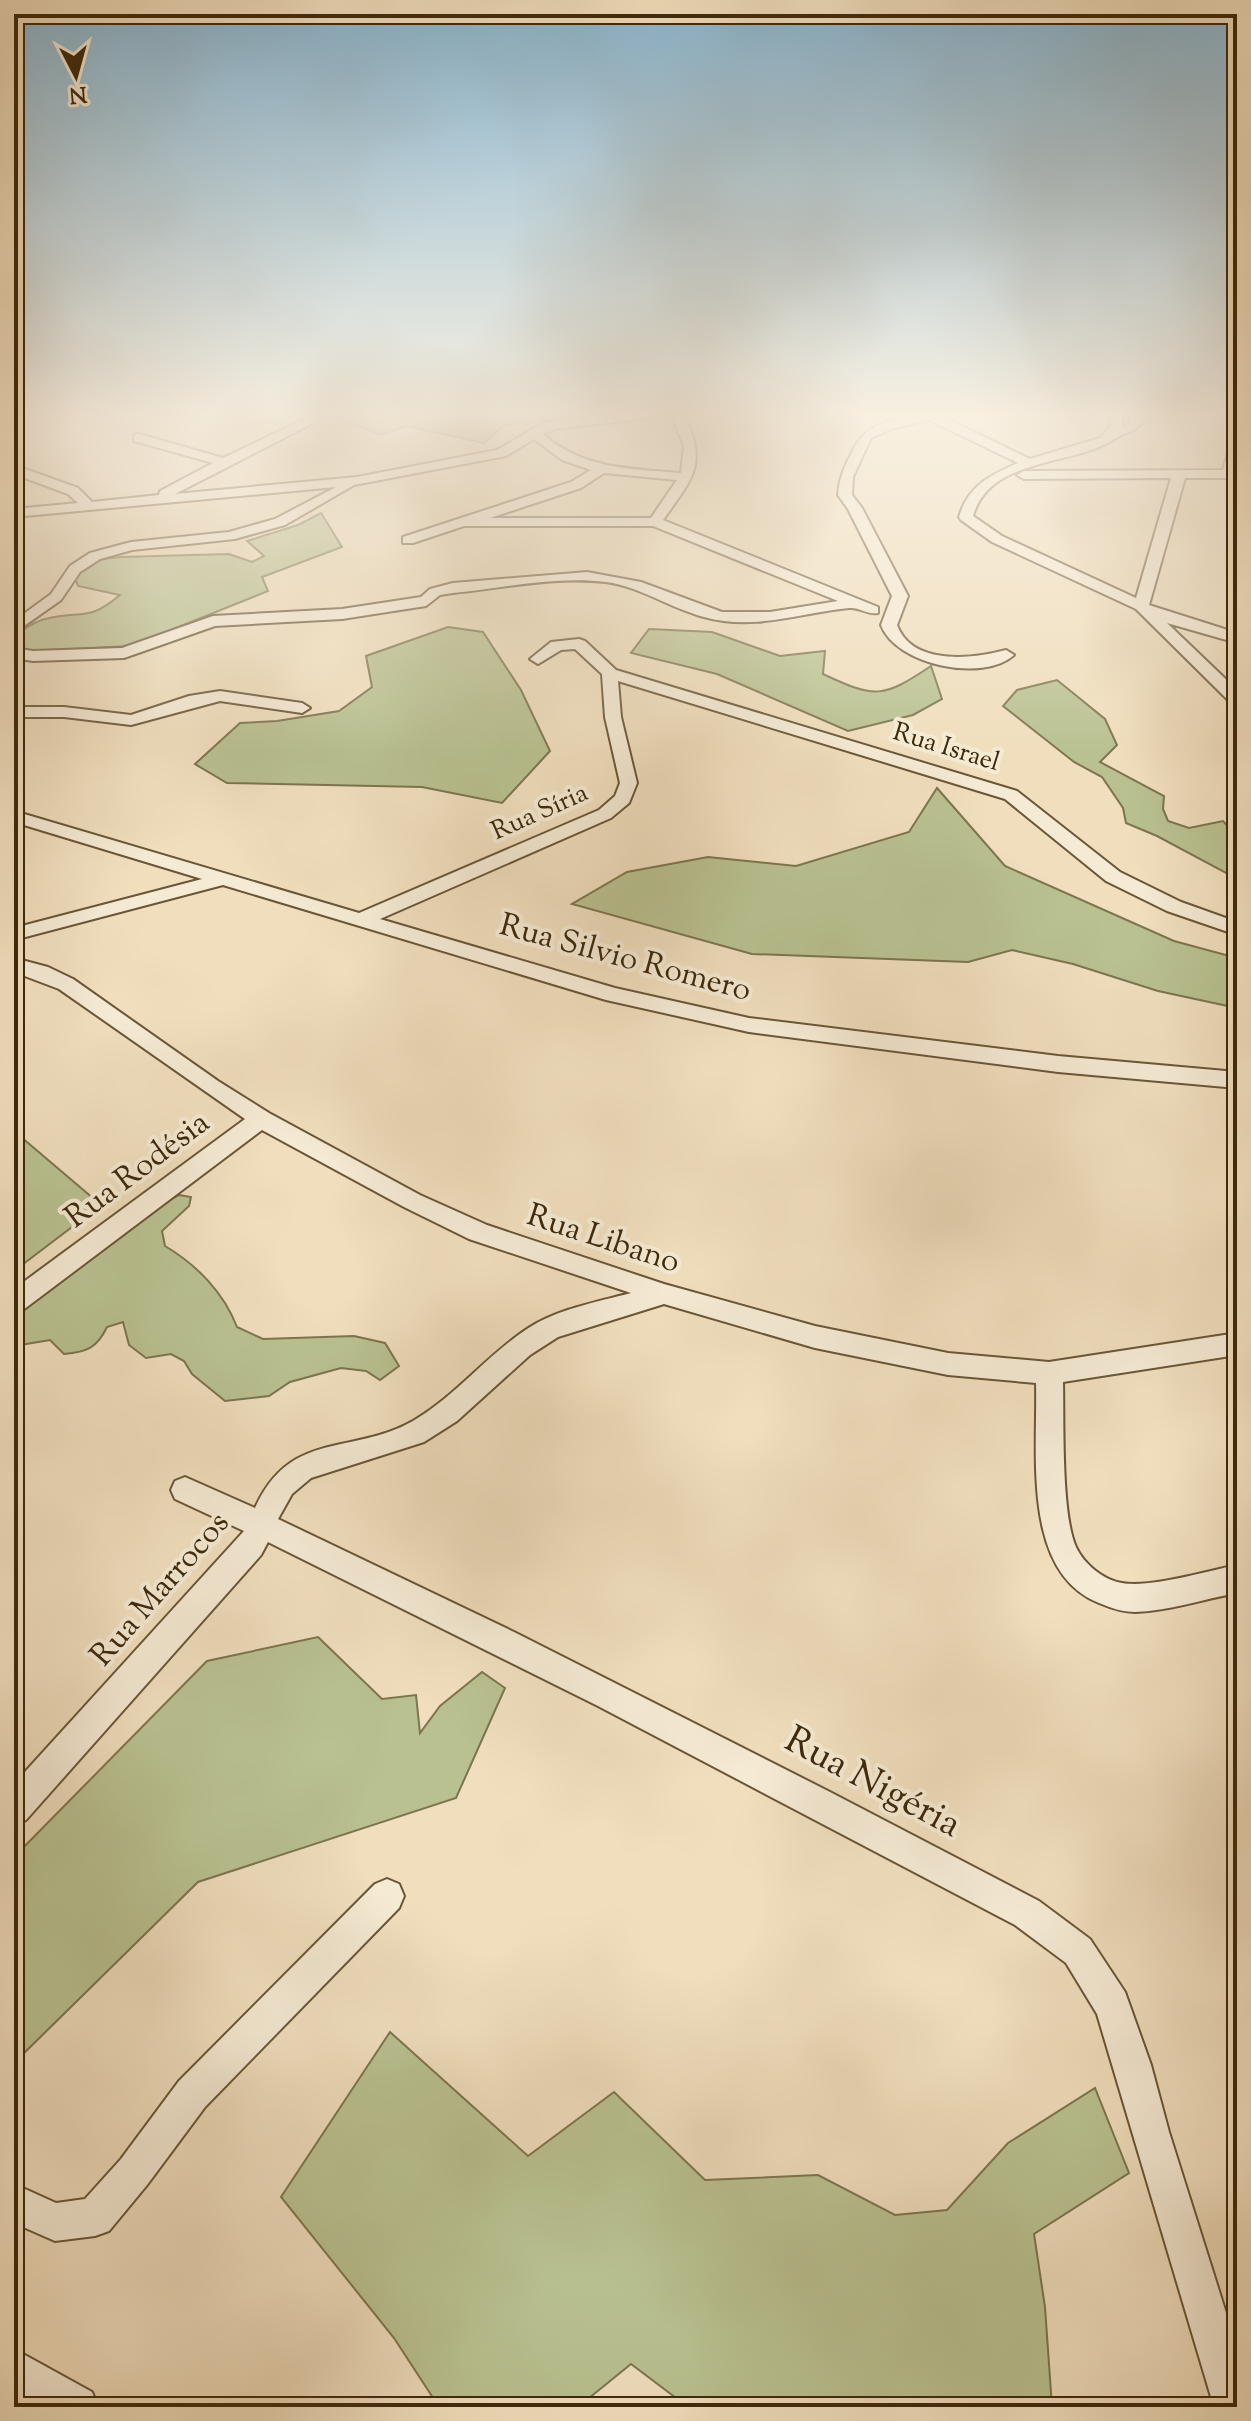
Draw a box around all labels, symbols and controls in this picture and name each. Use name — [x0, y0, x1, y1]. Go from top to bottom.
north arrow — [36, 36, 116, 116]
text: N — [67, 76, 88, 110]
street label: Rua Israel — [888, 714, 1004, 782]
street label: Rua Síria — [486, 775, 594, 851]
street label: Rua Silvio Romero — [494, 903, 756, 1015]
street label: Rua Rodésia — [56, 1101, 220, 1241]
street label: Rua Libano — [521, 1194, 685, 1286]
street label: Rua Marrocos — [81, 1503, 241, 1677]
street label: Rua Nigéria — [774, 1715, 970, 1853]

